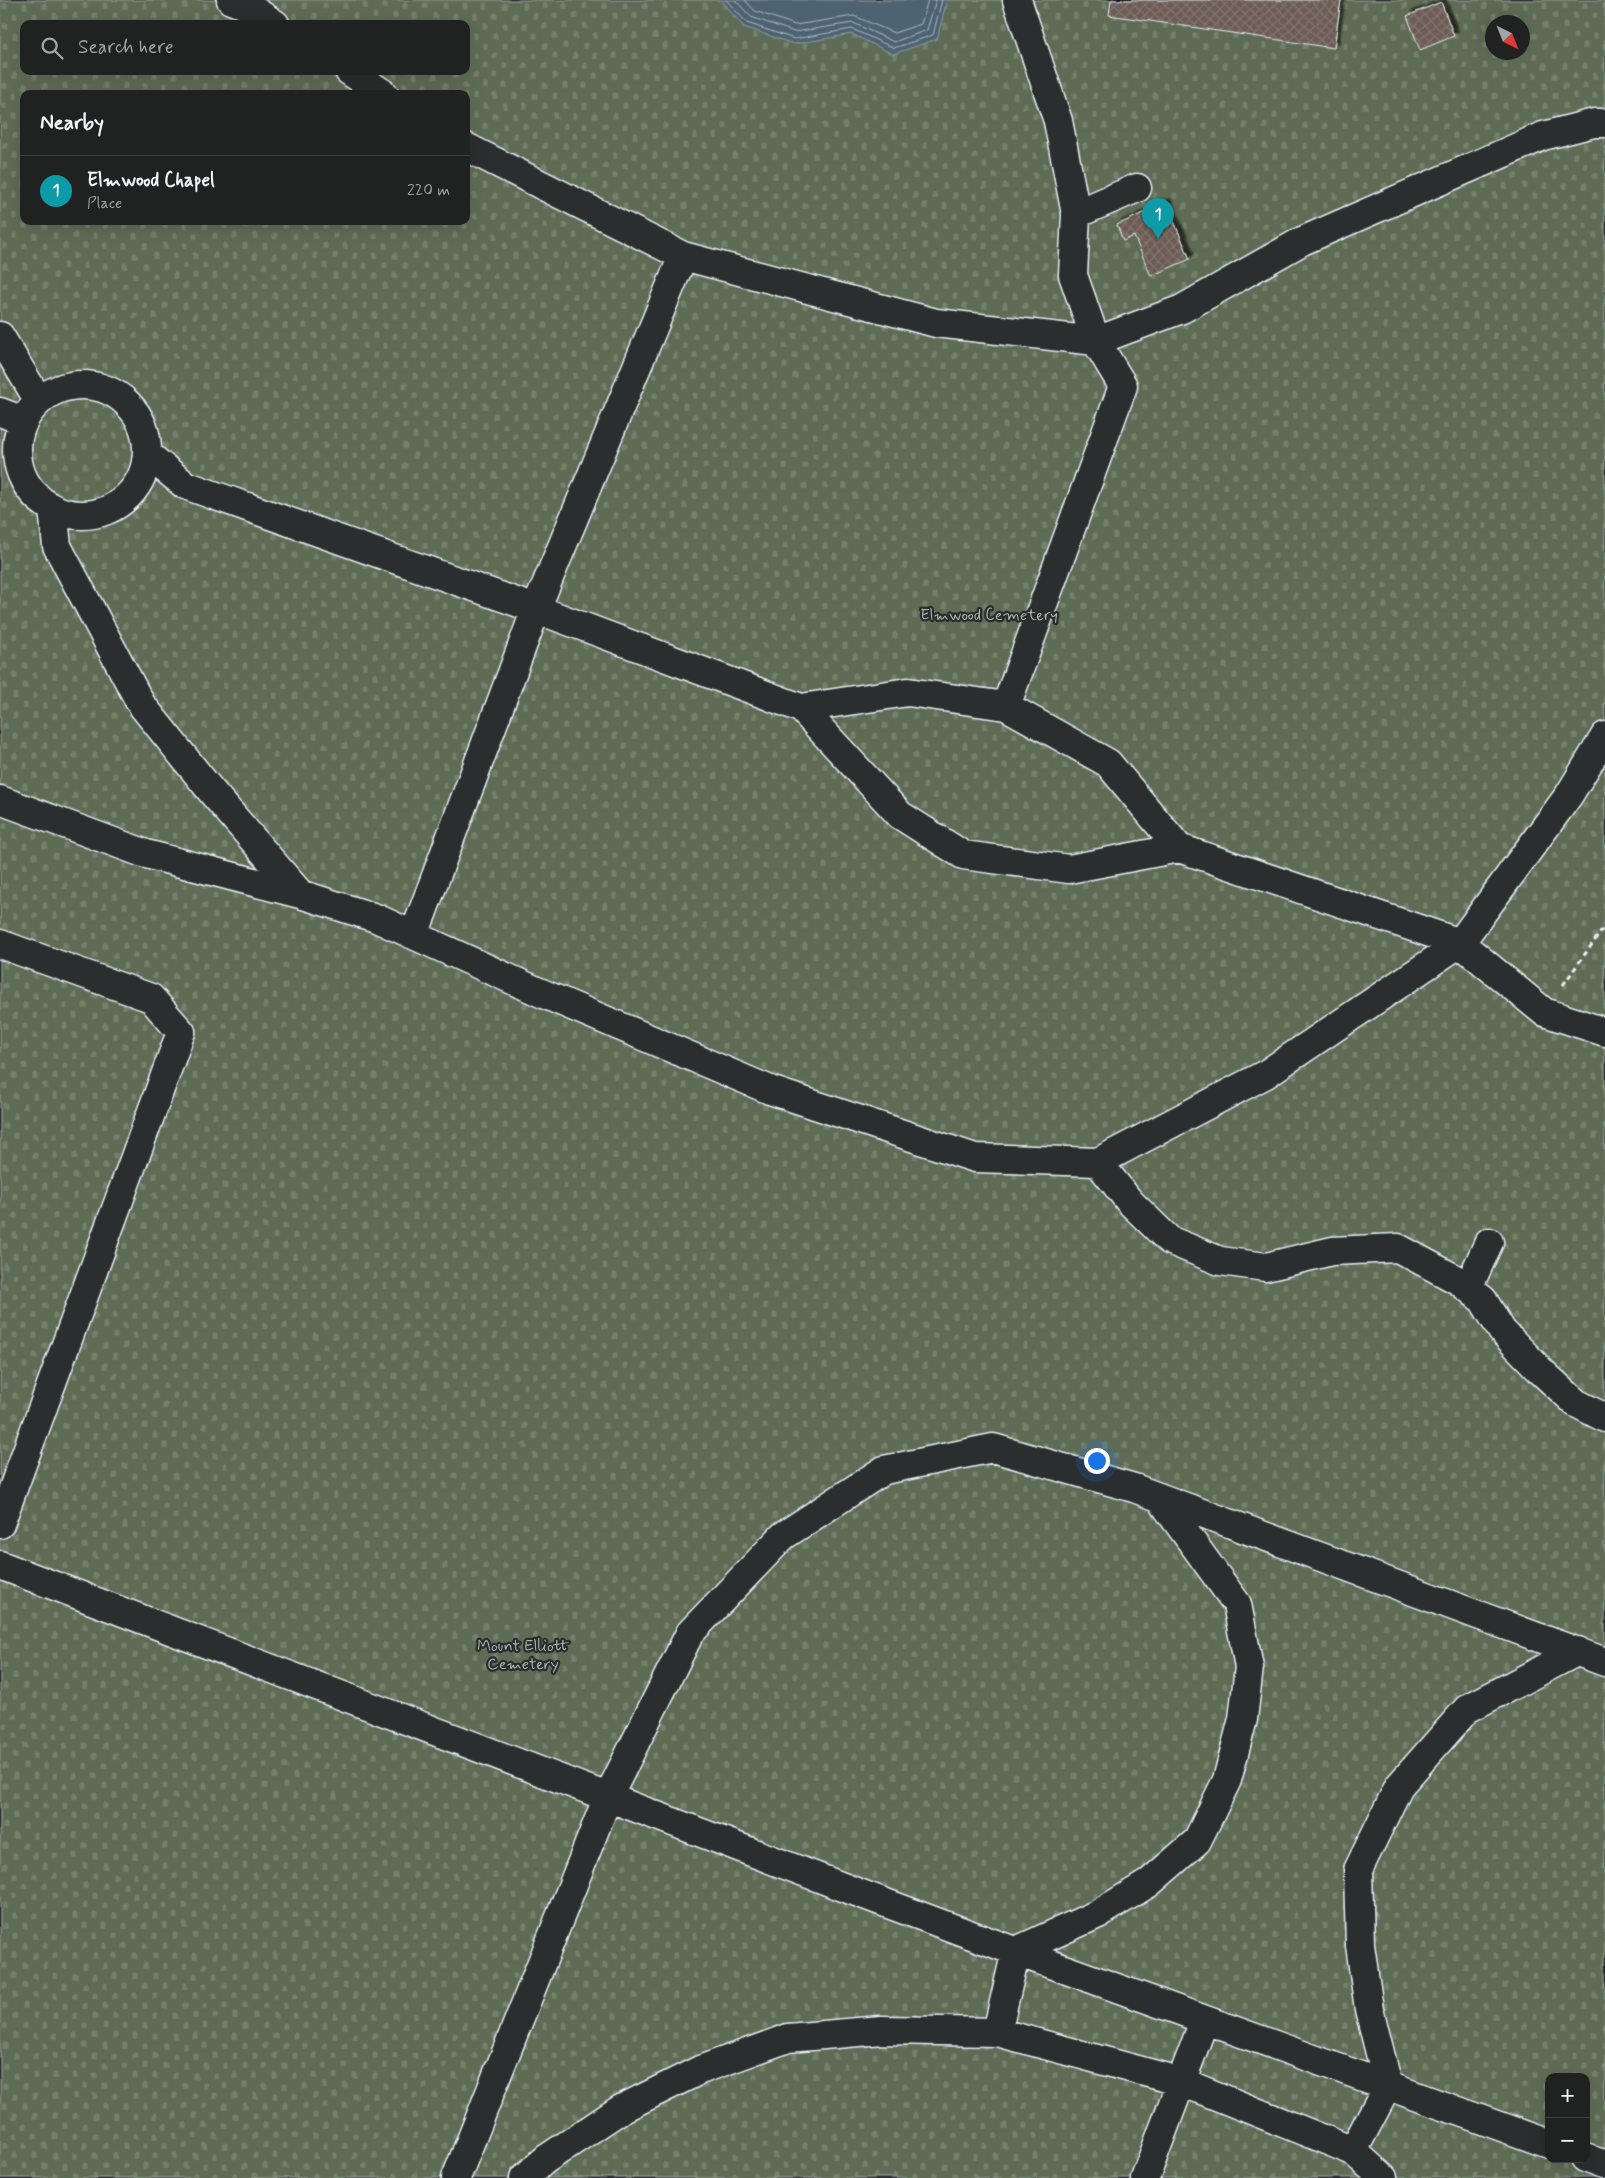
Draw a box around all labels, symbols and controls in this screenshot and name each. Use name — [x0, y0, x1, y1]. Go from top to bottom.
north arrow — [1485, 15, 1530, 60]
search box — [20, 20, 470, 75]
icon: search — [38, 34, 66, 62]
text: Search here — [78, 35, 174, 60]
text: Nearby — [40, 109, 104, 137]
text: Elmwood Chapel — [87, 168, 215, 193]
text: 1 — [52, 180, 60, 201]
text: 220 m — [407, 180, 450, 201]
text: Place — [87, 193, 122, 214]
pin: 1 — [1142, 198, 1174, 239]
park label: Elmwood Cemetery — [920, 605, 1058, 626]
your location — [1084, 1448, 1110, 1474]
park label: Mount Elliott Cemetery — [477, 1636, 570, 1675]
map controls — [1545, 2073, 1590, 2163]
button: + — [1545, 2073, 1590, 2118]
button: − — [1545, 2118, 1590, 2163]

